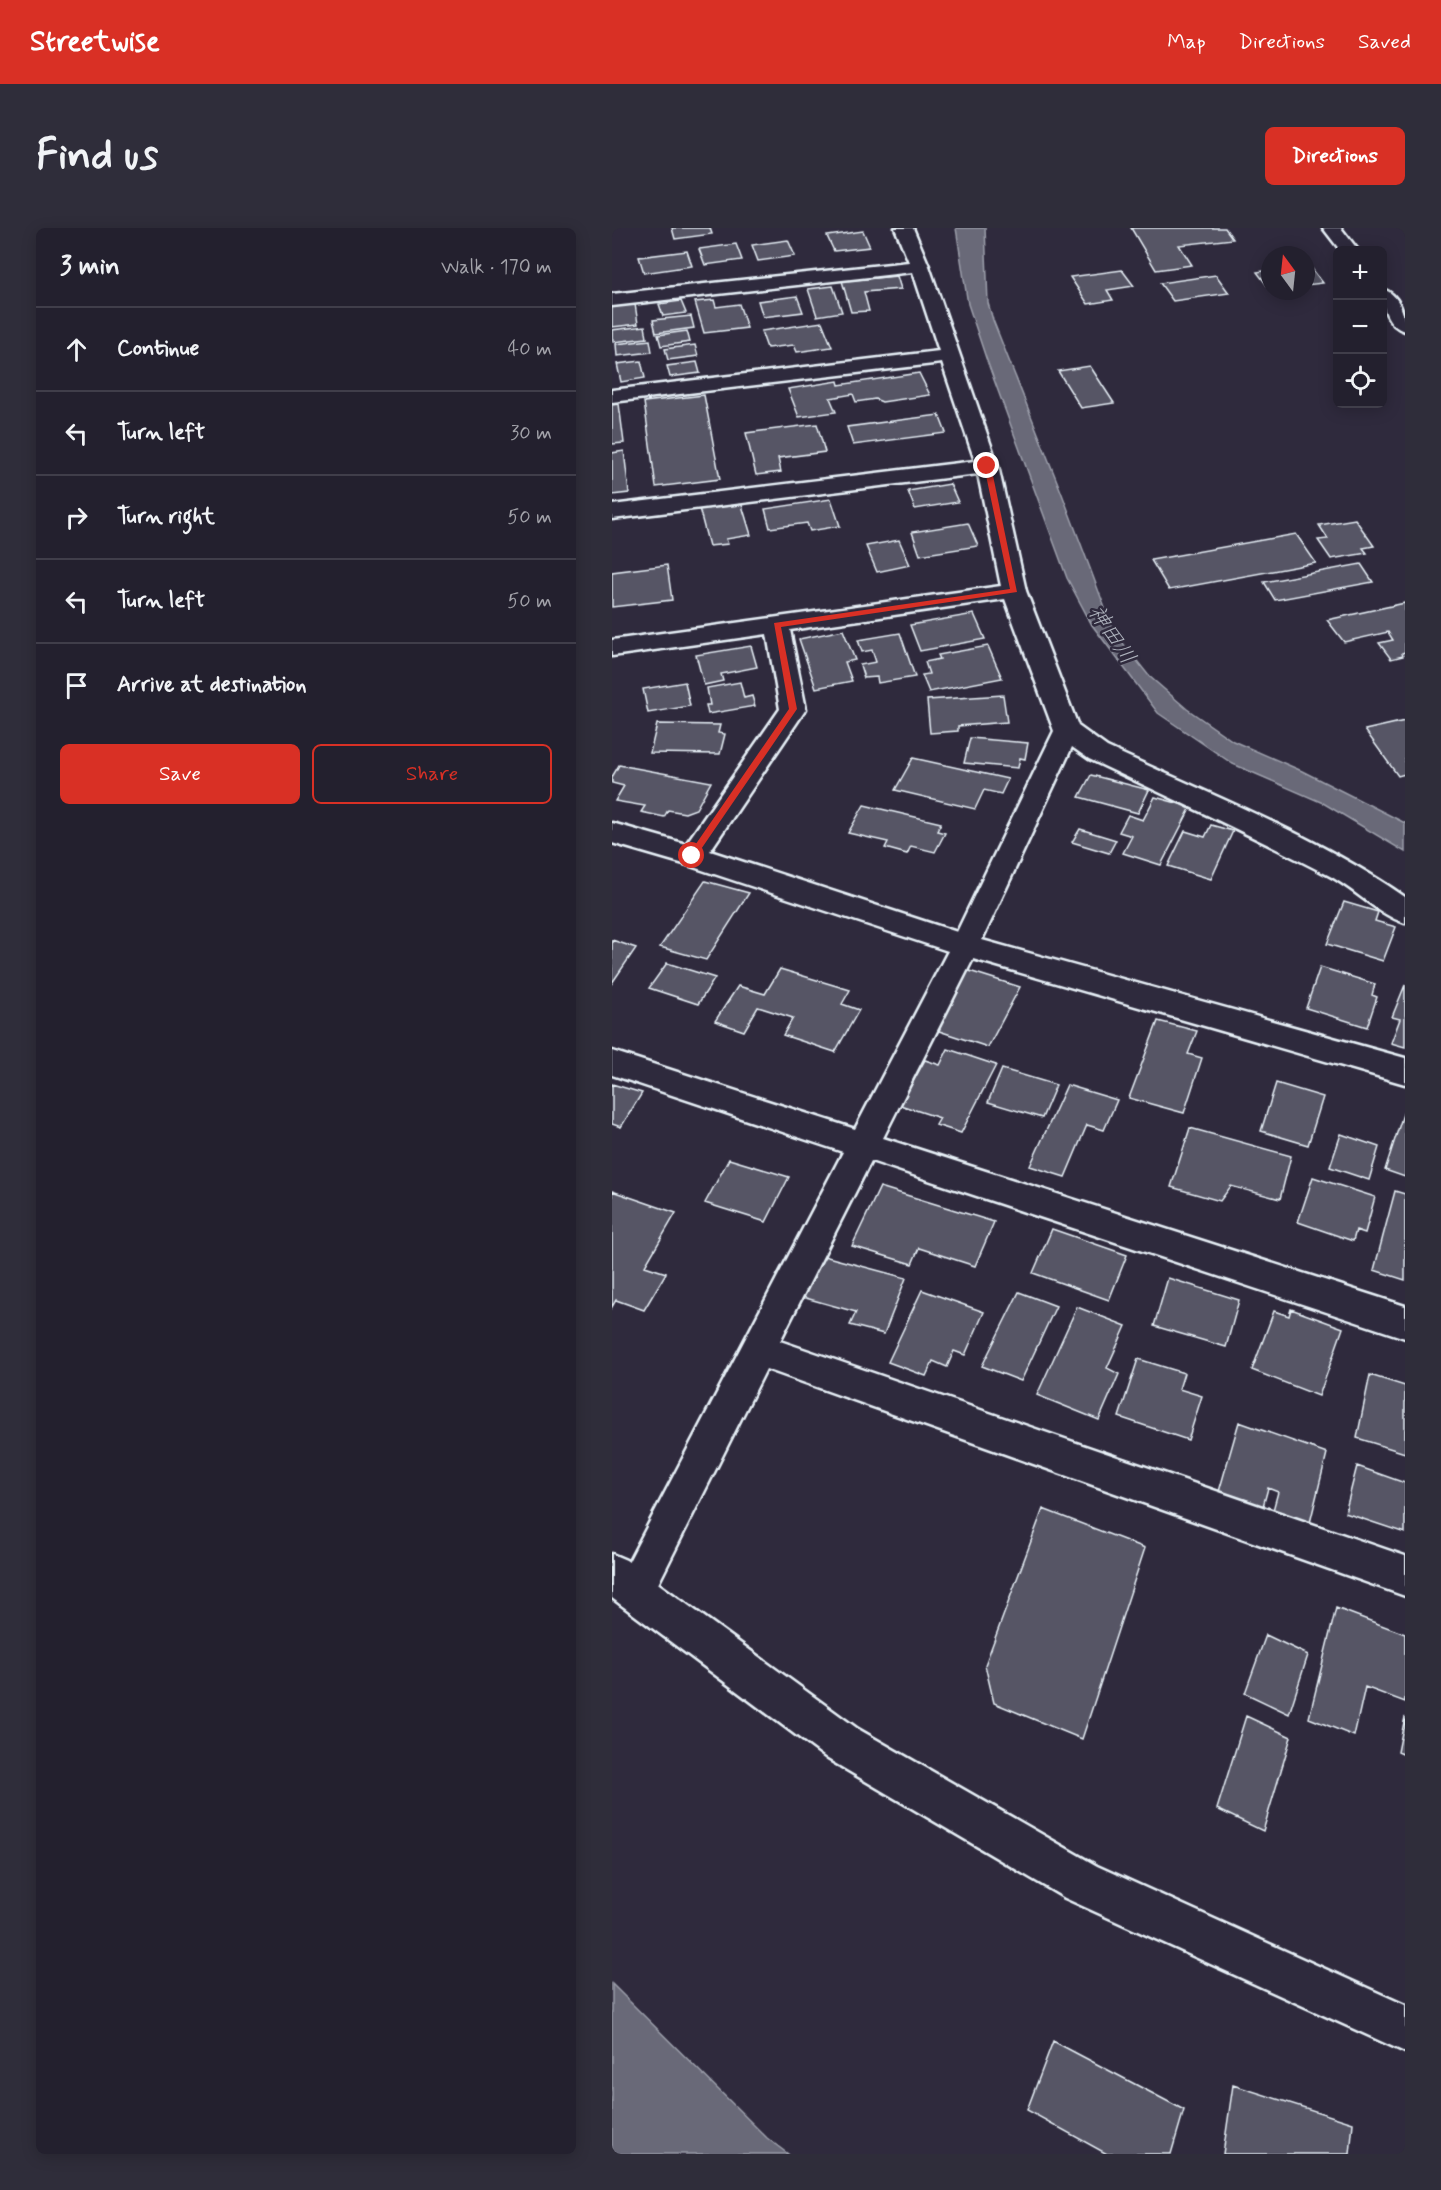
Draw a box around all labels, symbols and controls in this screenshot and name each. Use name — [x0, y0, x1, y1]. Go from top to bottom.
text: Streetwise — [30, 24, 160, 61]
text: Map — [1167, 28, 1206, 56]
text: Directions — [1239, 28, 1325, 56]
text: Saved — [1358, 28, 1411, 56]
button: Directions — [1265, 127, 1405, 185]
text: Find us — [36, 129, 158, 184]
north arrow — [1261, 246, 1315, 300]
map controls — [1333, 246, 1387, 408]
button: + — [1333, 246, 1387, 300]
text: 3 min — [60, 250, 120, 284]
text: Walk · 170 m — [441, 254, 552, 281]
button: − — [1333, 300, 1387, 354]
icon: ahead — [60, 333, 93, 366]
text: Continue — [117, 335, 199, 363]
text: 40 m — [508, 336, 552, 363]
button: locate — [1333, 354, 1387, 408]
icon: left — [60, 417, 93, 450]
text: Turn left — [117, 419, 205, 447]
text: 30 m — [510, 420, 552, 447]
route end — [973, 452, 999, 478]
icon: right — [60, 501, 93, 534]
text: Turn right — [117, 503, 215, 531]
text: 50 m — [507, 504, 552, 531]
icon: left — [60, 585, 93, 618]
text: Turn left — [117, 587, 205, 615]
text: 50 m — [507, 588, 552, 615]
water label: 神田川 — [1081, 600, 1141, 670]
icon: arrive — [60, 669, 93, 702]
text: Arrive at destination — [117, 671, 307, 699]
button: Save — [60, 744, 300, 804]
button: Share — [312, 744, 552, 804]
route start — [678, 842, 704, 868]

